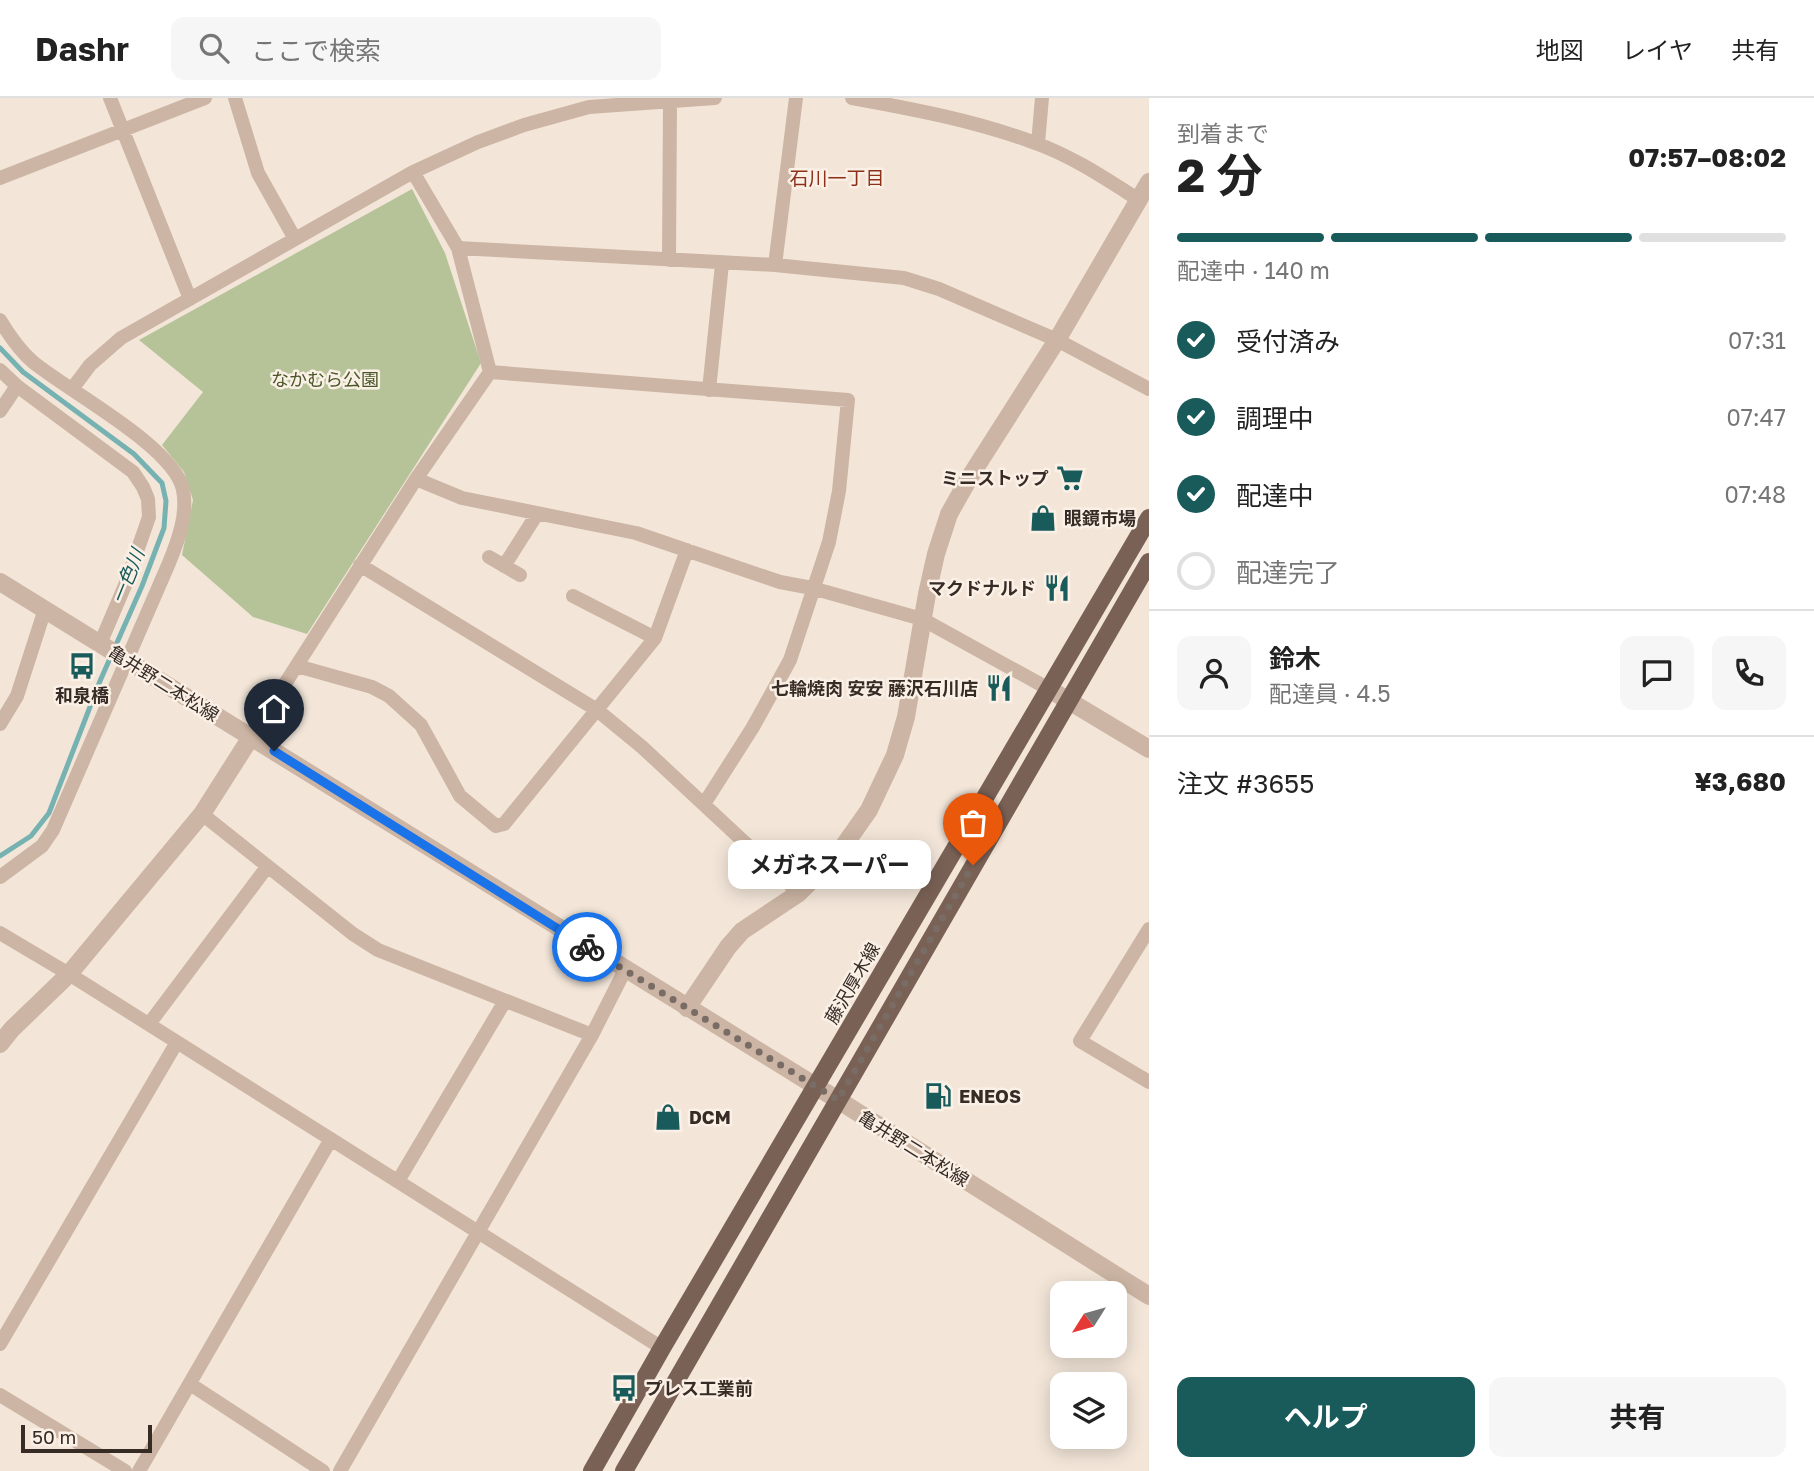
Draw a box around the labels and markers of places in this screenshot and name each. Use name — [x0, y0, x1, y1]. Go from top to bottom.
supermarket icon: ミニストップ — [1055, 463, 1085, 493]
place label: ミニストップ — [941, 467, 1049, 489]
shop icon: 眼鏡市場 — [1028, 503, 1058, 533]
place label: 眼鏡市場 — [1064, 507, 1136, 529]
restaurant icon: マクドナルド — [1042, 573, 1072, 603]
place label: マクドナルド — [928, 577, 1036, 599]
bus stop icon: 和泉橋 — [67, 651, 97, 681]
restaurant icon: 七輪焼肉 安安 藤沢石川店 — [984, 673, 1014, 703]
place label: 七輪焼肉 安安 藤沢石川店 — [771, 677, 978, 699]
pin — [244, 679, 304, 751]
place label: 和泉橋 — [55, 684, 109, 706]
pin — [943, 793, 1003, 865]
callout: メガネスーパー — [728, 840, 931, 890]
fuel station icon: ENEOS — [923, 1081, 953, 1111]
place label: ENEOS — [959, 1085, 1021, 1107]
shop icon: DCM — [653, 1102, 683, 1132]
place label: DCM — [689, 1106, 731, 1128]
bus stop icon: プレス工業前 — [609, 1373, 639, 1403]
place label: プレス工業前 — [645, 1377, 753, 1399]

